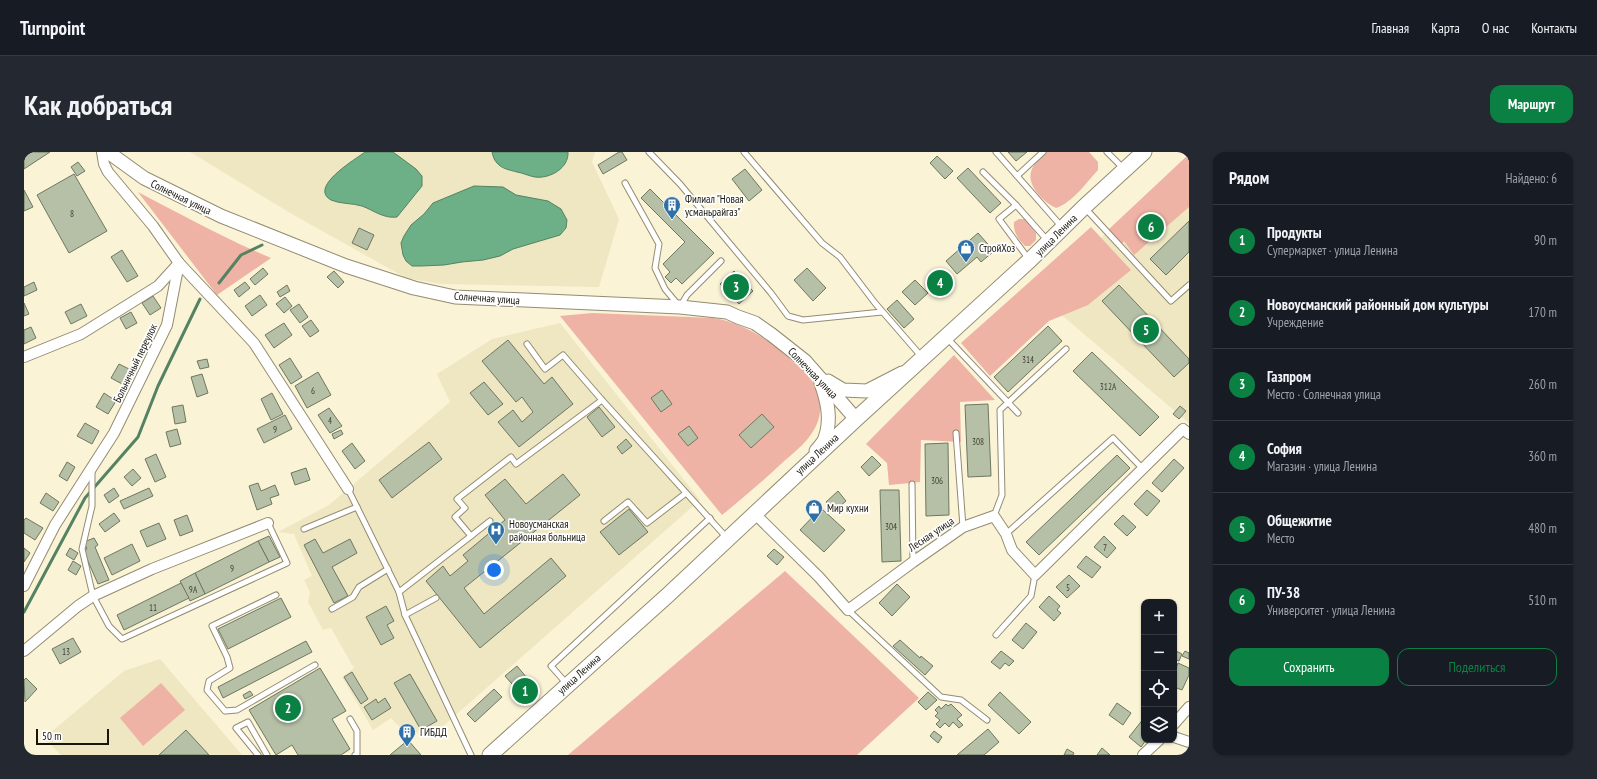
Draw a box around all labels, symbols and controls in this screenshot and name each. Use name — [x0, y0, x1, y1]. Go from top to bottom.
text: Turnpoint — [20, 16, 85, 40]
text: Главная — [1371, 19, 1409, 37]
text: Карта — [1431, 19, 1460, 37]
text: О нас — [1482, 19, 1509, 37]
text: Контакты — [1531, 19, 1577, 37]
button: Маршрут — [1490, 85, 1573, 123]
text: Как добраться — [24, 86, 172, 123]
text: Рядом — [1229, 167, 1269, 189]
text: Найдено: 6 — [1506, 170, 1557, 187]
street label: Солнечная улица — [148, 176, 214, 218]
place label: Филиал "Новая усманьрайгаз" — [685, 192, 744, 219]
building icon: Филиал "Новая усманьрайгаз" — [662, 195, 682, 220]
house number: 8 — [70, 208, 74, 219]
street label: улица Ленина — [1032, 211, 1080, 259]
pin: 6 — [1138, 212, 1164, 242]
text: Продукты — [1267, 223, 1322, 242]
text: 1 — [1239, 232, 1245, 249]
text: 90 m — [1534, 232, 1557, 249]
shop icon: СтройХоз — [956, 238, 976, 263]
place label: СтройХоз — [979, 241, 1015, 255]
text: Супермаркет · улица Ленина — [1267, 242, 1398, 259]
pin: 4 — [927, 268, 953, 298]
pin: 3 — [723, 272, 749, 302]
street label: Солнечная улица — [454, 289, 520, 307]
text: Новоусманский районный дом культуры — [1267, 295, 1489, 314]
text: 2 — [1239, 304, 1245, 321]
text: 170 m — [1528, 304, 1557, 321]
text: Учреждение — [1267, 314, 1324, 331]
pin: 5 — [1133, 315, 1159, 345]
street label: Больничный переулок — [110, 321, 160, 405]
street label: Солнечная улица — [785, 344, 841, 402]
house number: 314 — [1022, 354, 1034, 365]
text: Газпром — [1267, 367, 1311, 386]
text: 3 — [1239, 376, 1245, 393]
text: 260 m — [1528, 376, 1557, 393]
house number: 312А — [1100, 381, 1117, 392]
house number: 6 — [311, 385, 315, 396]
text: Место · Солнечная улица — [1267, 386, 1381, 403]
house number: 4 — [328, 415, 332, 426]
house number: 9 — [273, 424, 277, 435]
street label: улица Ленина — [793, 431, 841, 477]
house number: 308 — [972, 436, 984, 447]
text: София — [1267, 439, 1302, 458]
text: 4 — [1239, 448, 1245, 465]
text: 360 m — [1528, 448, 1557, 465]
text: Магазин · улица Ленина — [1267, 458, 1377, 475]
house number: 306 — [931, 475, 943, 486]
shop icon: Мир кухни — [804, 498, 824, 523]
place label: Мир кухни — [827, 501, 869, 515]
text: Общежитие — [1267, 511, 1332, 530]
street label: Лесная улица — [905, 514, 957, 555]
place label: Новоусманская районная больница — [509, 517, 585, 544]
hospital icon: Новоусманская районная больница — [486, 520, 506, 545]
text: 5 — [1239, 520, 1245, 537]
text: 480 m — [1528, 520, 1557, 537]
house number: 304 — [885, 521, 897, 532]
text: Место — [1267, 530, 1295, 547]
house number: 7 — [1103, 542, 1107, 553]
your location — [484, 560, 504, 580]
house number: 9 — [230, 563, 234, 574]
house number: 5 — [1066, 582, 1070, 593]
text: ПУ-38 — [1267, 583, 1300, 602]
house number: 9А — [189, 584, 198, 595]
text: 6 — [1239, 592, 1245, 609]
text: 510 m — [1528, 592, 1557, 609]
map controls — [1141, 599, 1177, 743]
button: + — [1141, 599, 1177, 635]
house number: 11 — [149, 602, 157, 613]
text: Университет · улица Ленина — [1267, 602, 1395, 619]
button: − — [1141, 635, 1177, 671]
house number: 13 — [62, 646, 70, 657]
button: Сохранить — [1229, 648, 1389, 686]
button: Поделиться — [1397, 648, 1557, 686]
street label: улица Ленина — [554, 651, 604, 697]
button: locate — [1141, 671, 1177, 707]
pin: 1 — [512, 676, 538, 706]
pin: 2 — [275, 693, 301, 723]
button: layers — [1141, 707, 1177, 743]
building icon: ГИБДД — [397, 722, 417, 747]
place label: ГИБДД — [420, 725, 447, 739]
scale bar — [36, 727, 109, 746]
text: 50 m — [42, 729, 61, 743]

